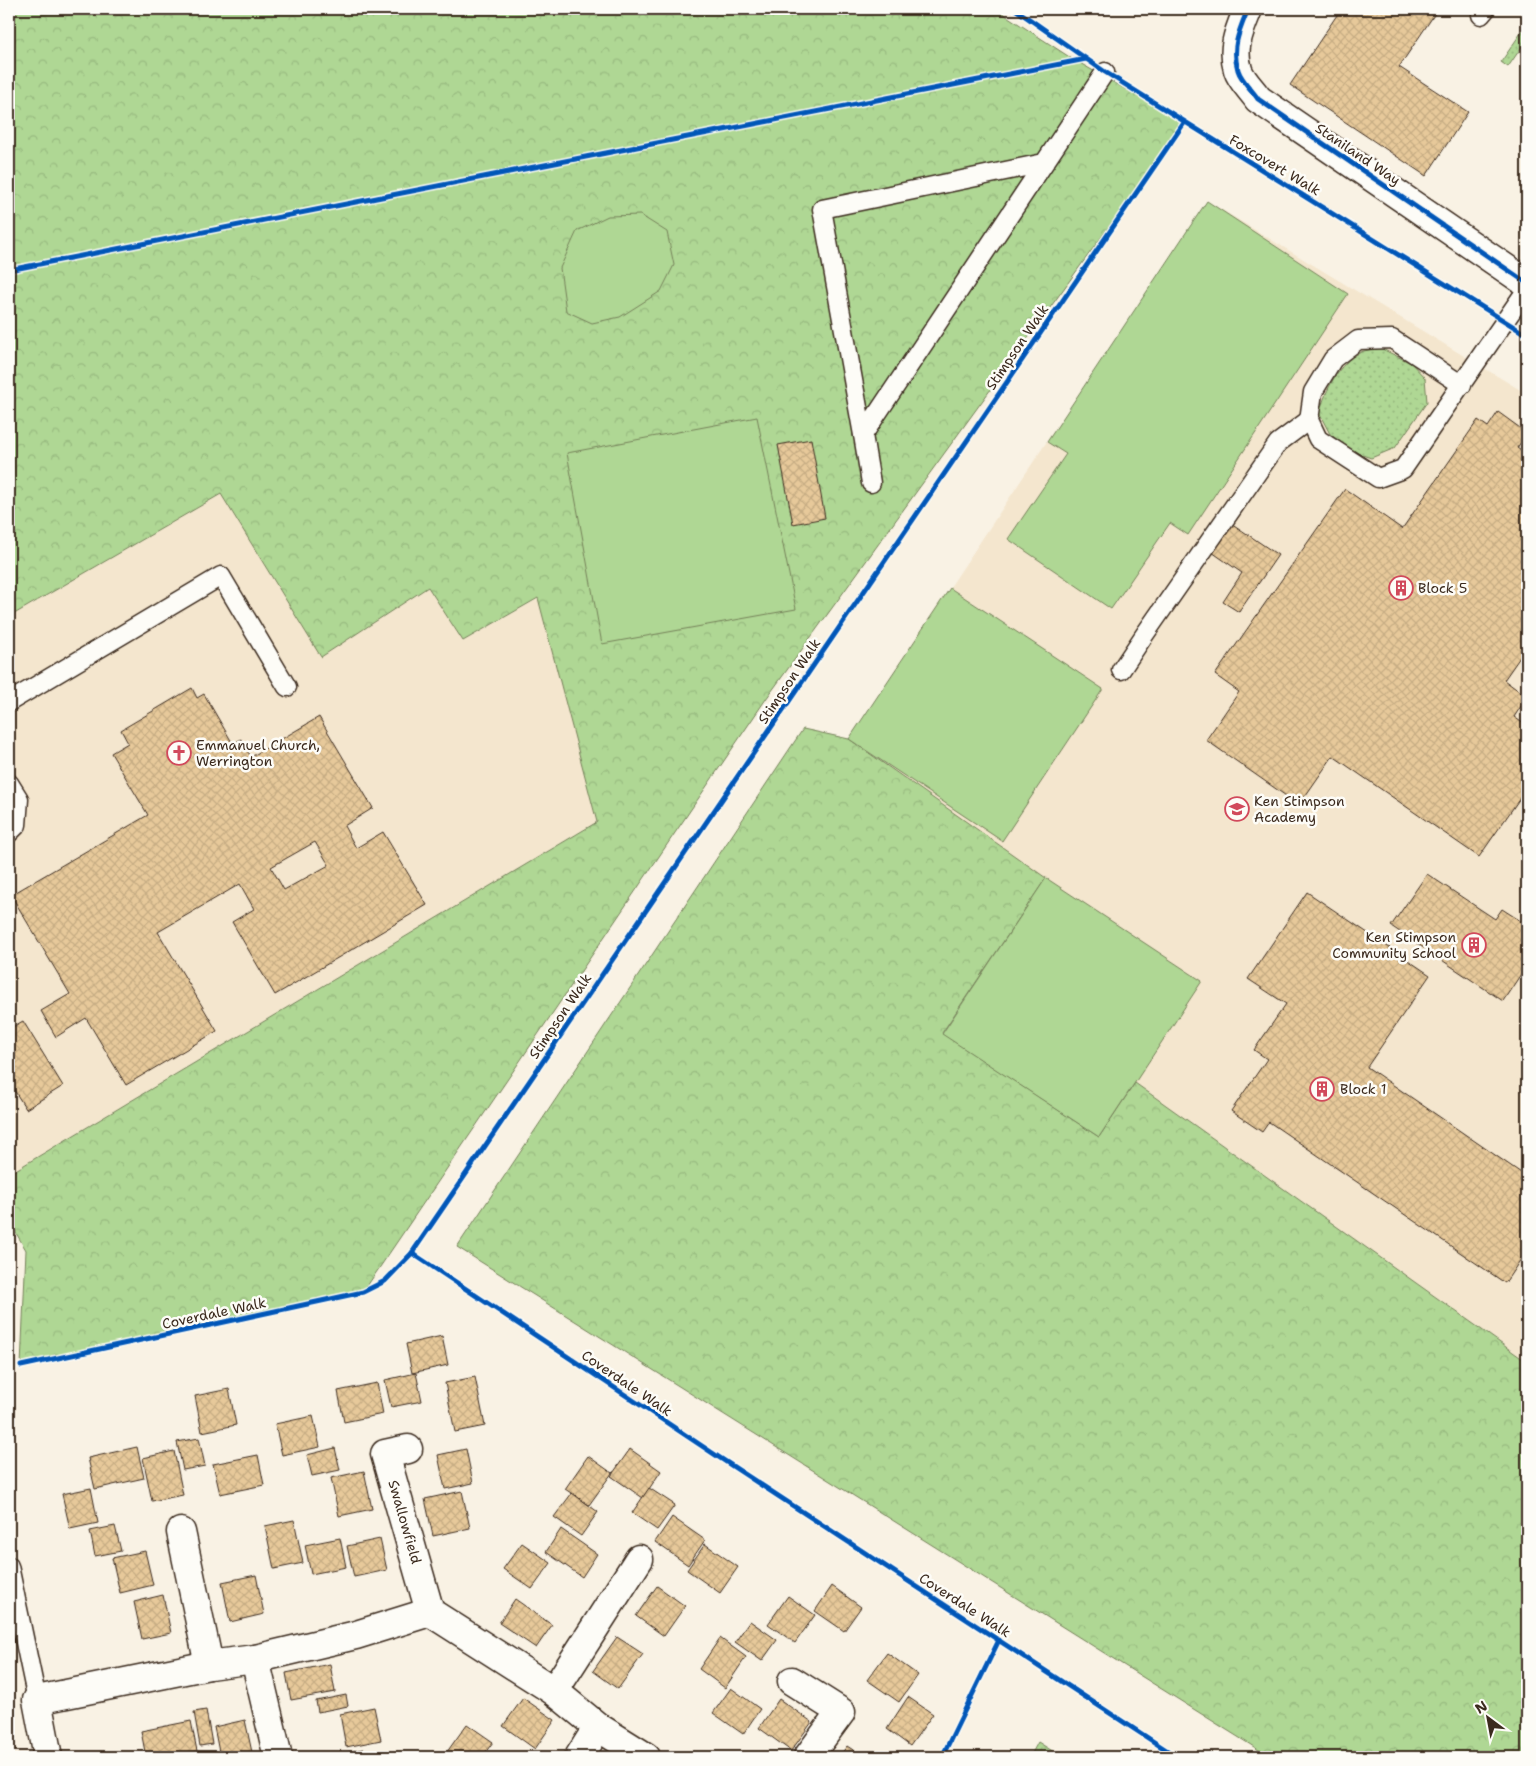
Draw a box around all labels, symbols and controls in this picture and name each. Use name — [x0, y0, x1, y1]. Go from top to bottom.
street label: Staniland Way — [1312, 119, 1404, 189]
street label: Foxcovert Walk — [1226, 131, 1324, 199]
street label: Stimpson Walk — [982, 301, 1052, 393]
building icon: Block 5 — [1388, 575, 1414, 601]
place label: Block 5 — [1418, 579, 1467, 597]
street label: Stimpson Walk — [754, 635, 824, 727]
place label: Emmanuel Church, Werrington — [196, 736, 320, 770]
church icon: Emmanuel Church, Werrington — [166, 740, 192, 766]
place label: Ken Stimpson Academy — [1254, 792, 1345, 826]
school or university icon: Ken Stimpson Academy — [1224, 796, 1250, 822]
place label: Ken Stimpson Community School — [1332, 928, 1457, 962]
building icon: Ken Stimpson Community School — [1461, 932, 1487, 958]
street label: Stimpson Walk — [525, 970, 595, 1062]
building icon: Block 1 — [1309, 1076, 1335, 1102]
place label: Block 1 — [1340, 1080, 1387, 1098]
street label: Coverdale Walk — [160, 1293, 268, 1333]
street label: Coverdale Walk — [578, 1346, 676, 1420]
street label: Swallowfield — [384, 1478, 426, 1566]
street label: Coverdale Walk — [916, 1569, 1014, 1641]
north arrow — [1464, 1694, 1514, 1744]
text: N — [1472, 1696, 1491, 1718]

